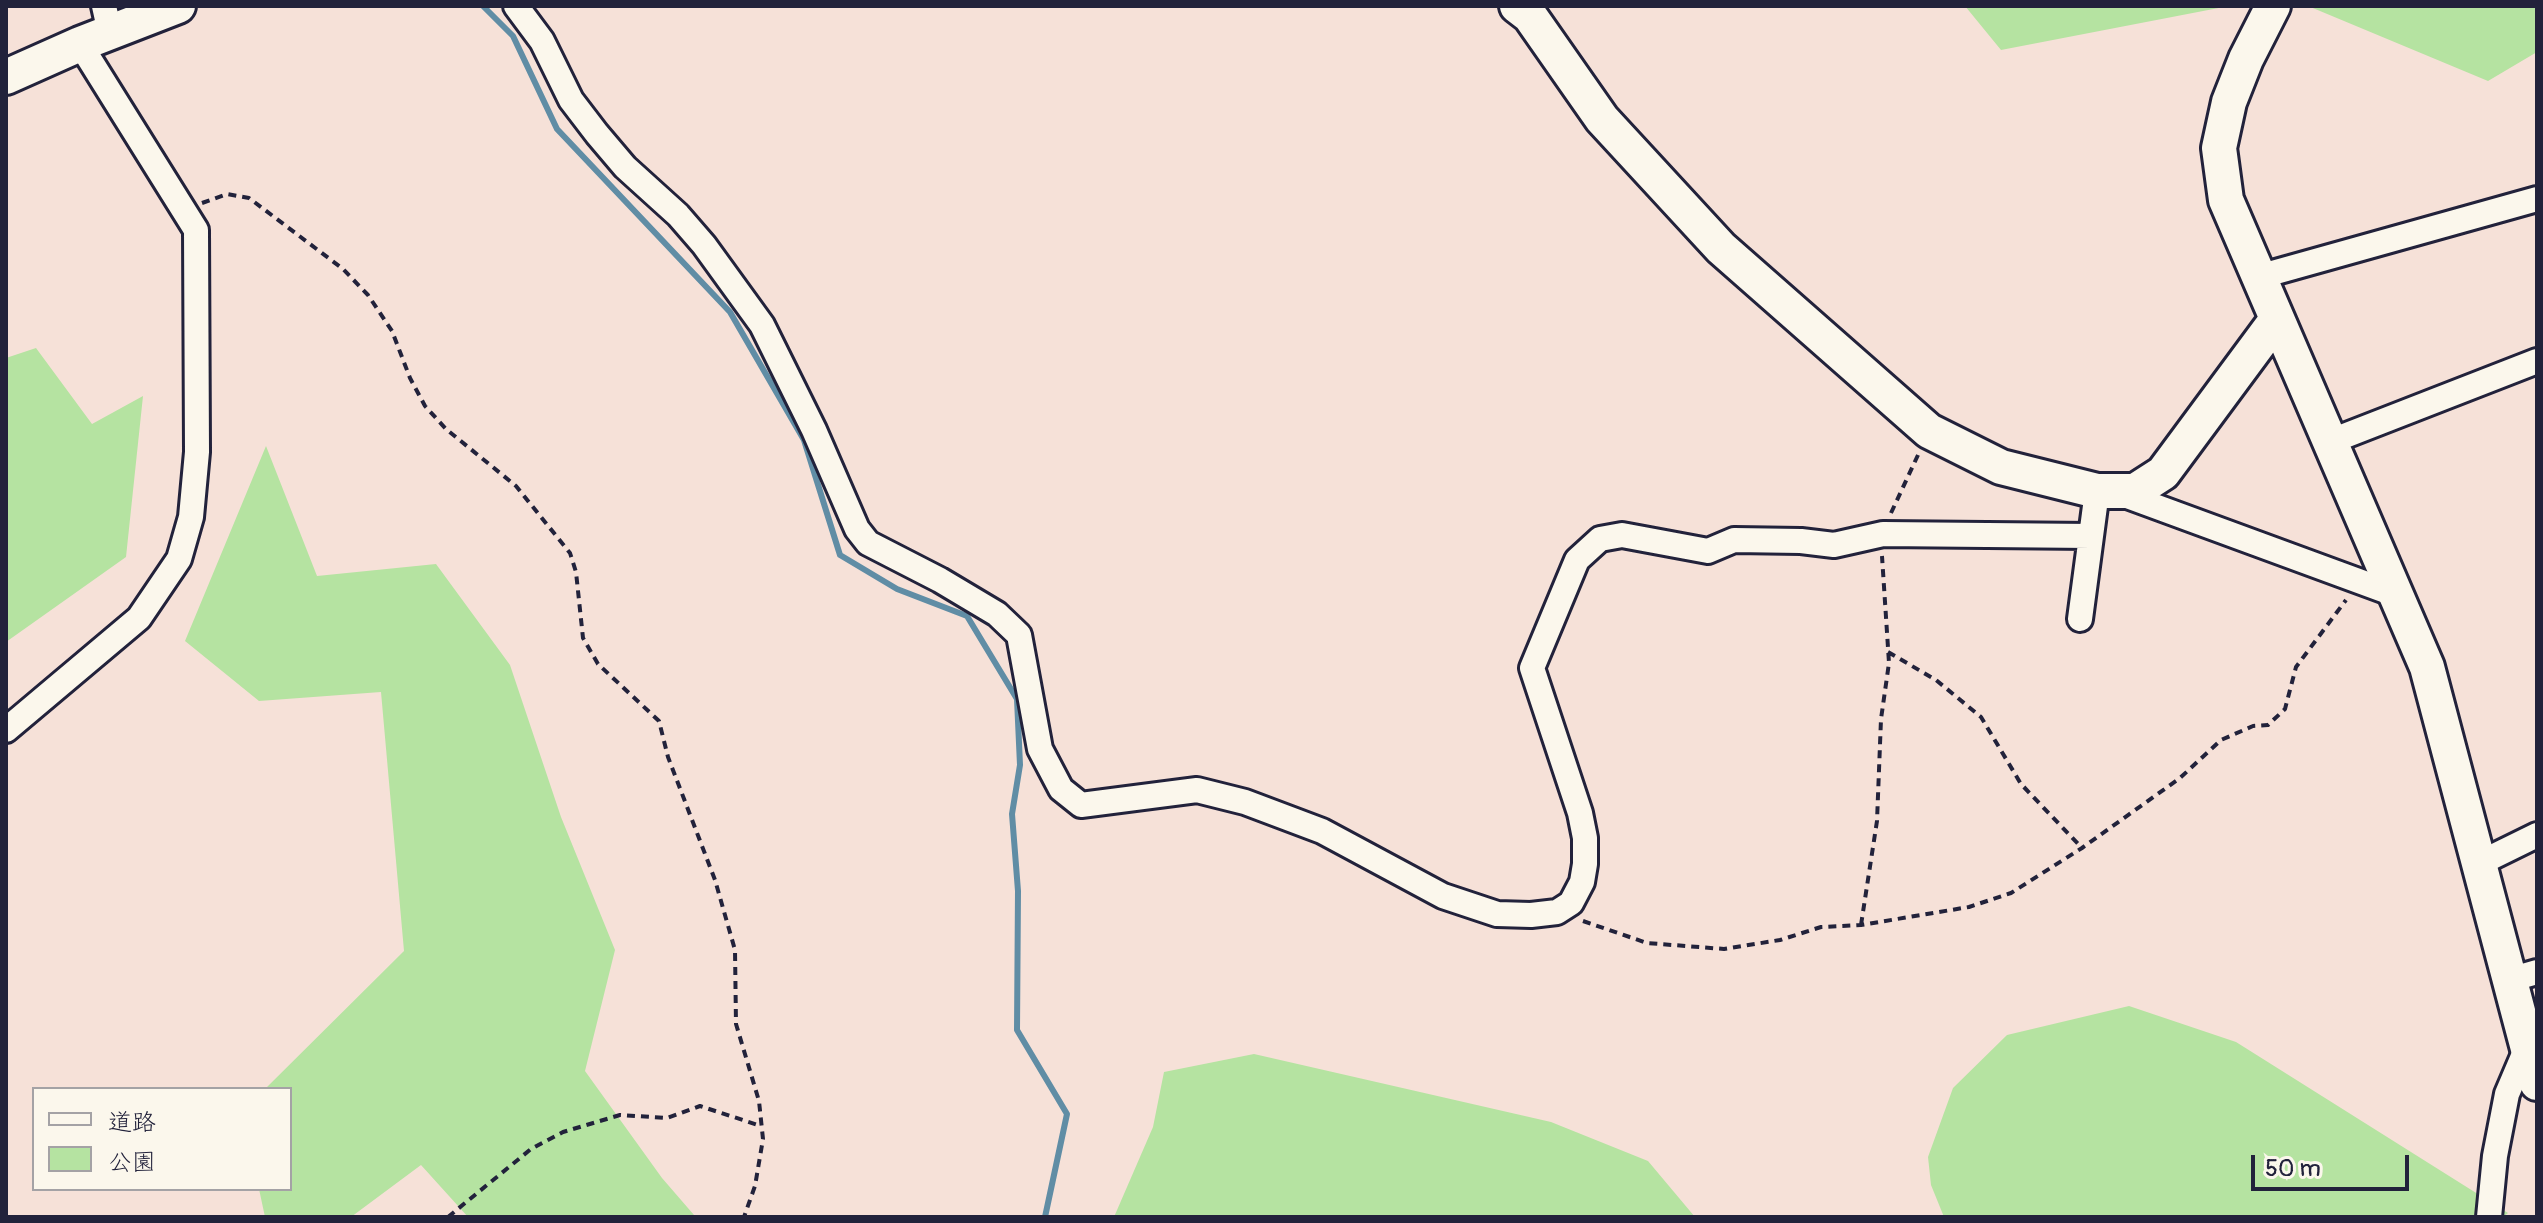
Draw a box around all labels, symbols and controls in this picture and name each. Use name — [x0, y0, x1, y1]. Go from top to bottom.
legend — [32, 1087, 292, 1191]
text: 道路 — [108, 1108, 156, 1137]
scale bar — [2255, 1139, 2413, 1189]
text: 公園 — [108, 1148, 156, 1177]
text: 50 m — [2265, 1154, 2321, 1183]

